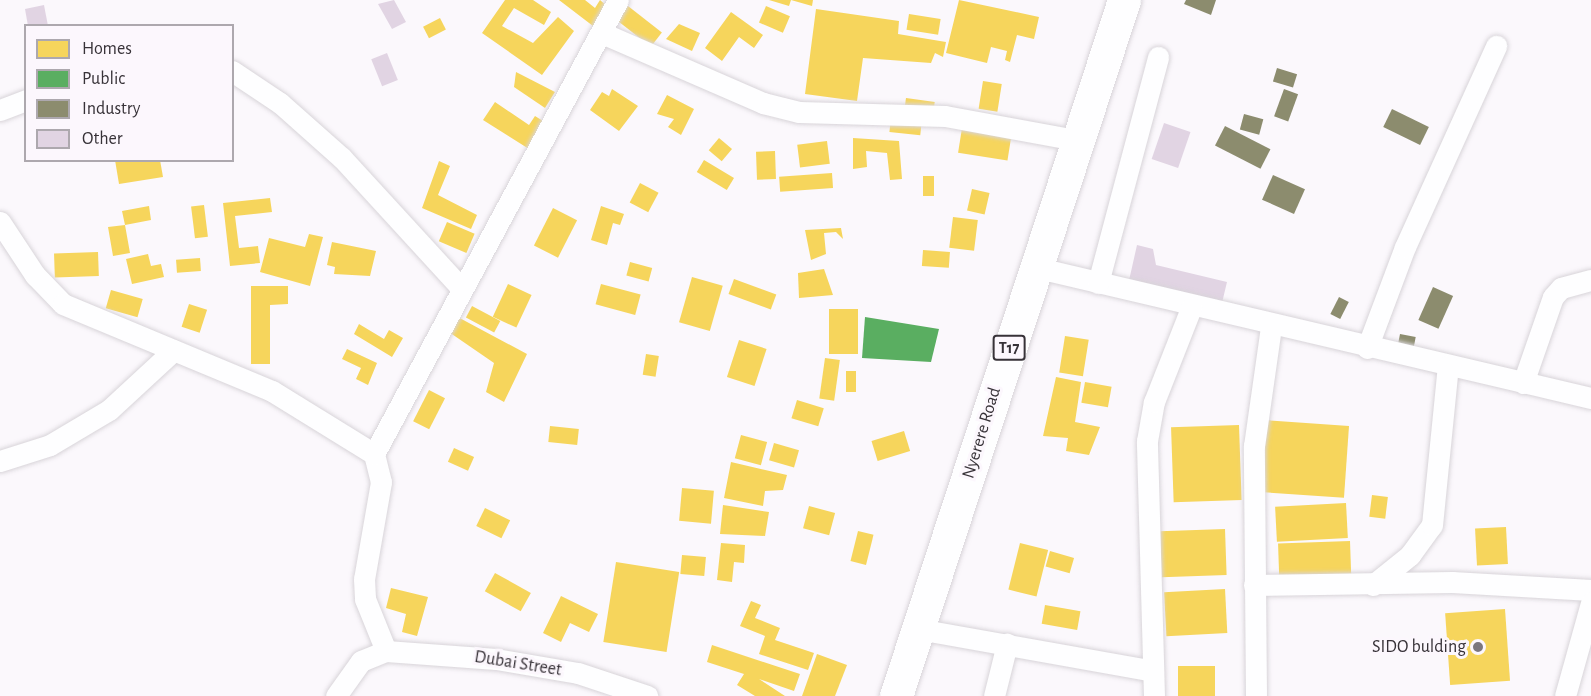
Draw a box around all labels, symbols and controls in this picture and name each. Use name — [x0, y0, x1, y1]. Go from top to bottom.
legend — [24, 24, 234, 162]
text: Homes — [82, 40, 132, 58]
text: Public — [82, 70, 125, 88]
text: Industry — [82, 100, 141, 118]
text: Other — [82, 130, 123, 148]
road number: T17 — [992, 335, 1026, 361]
street label: Nyerere Road — [958, 385, 1006, 481]
place label: SIDO bulding — [1372, 636, 1466, 658]
marker: SIDO bulding — [1471, 640, 1485, 654]
street label: Dubai Street — [473, 646, 563, 682]

